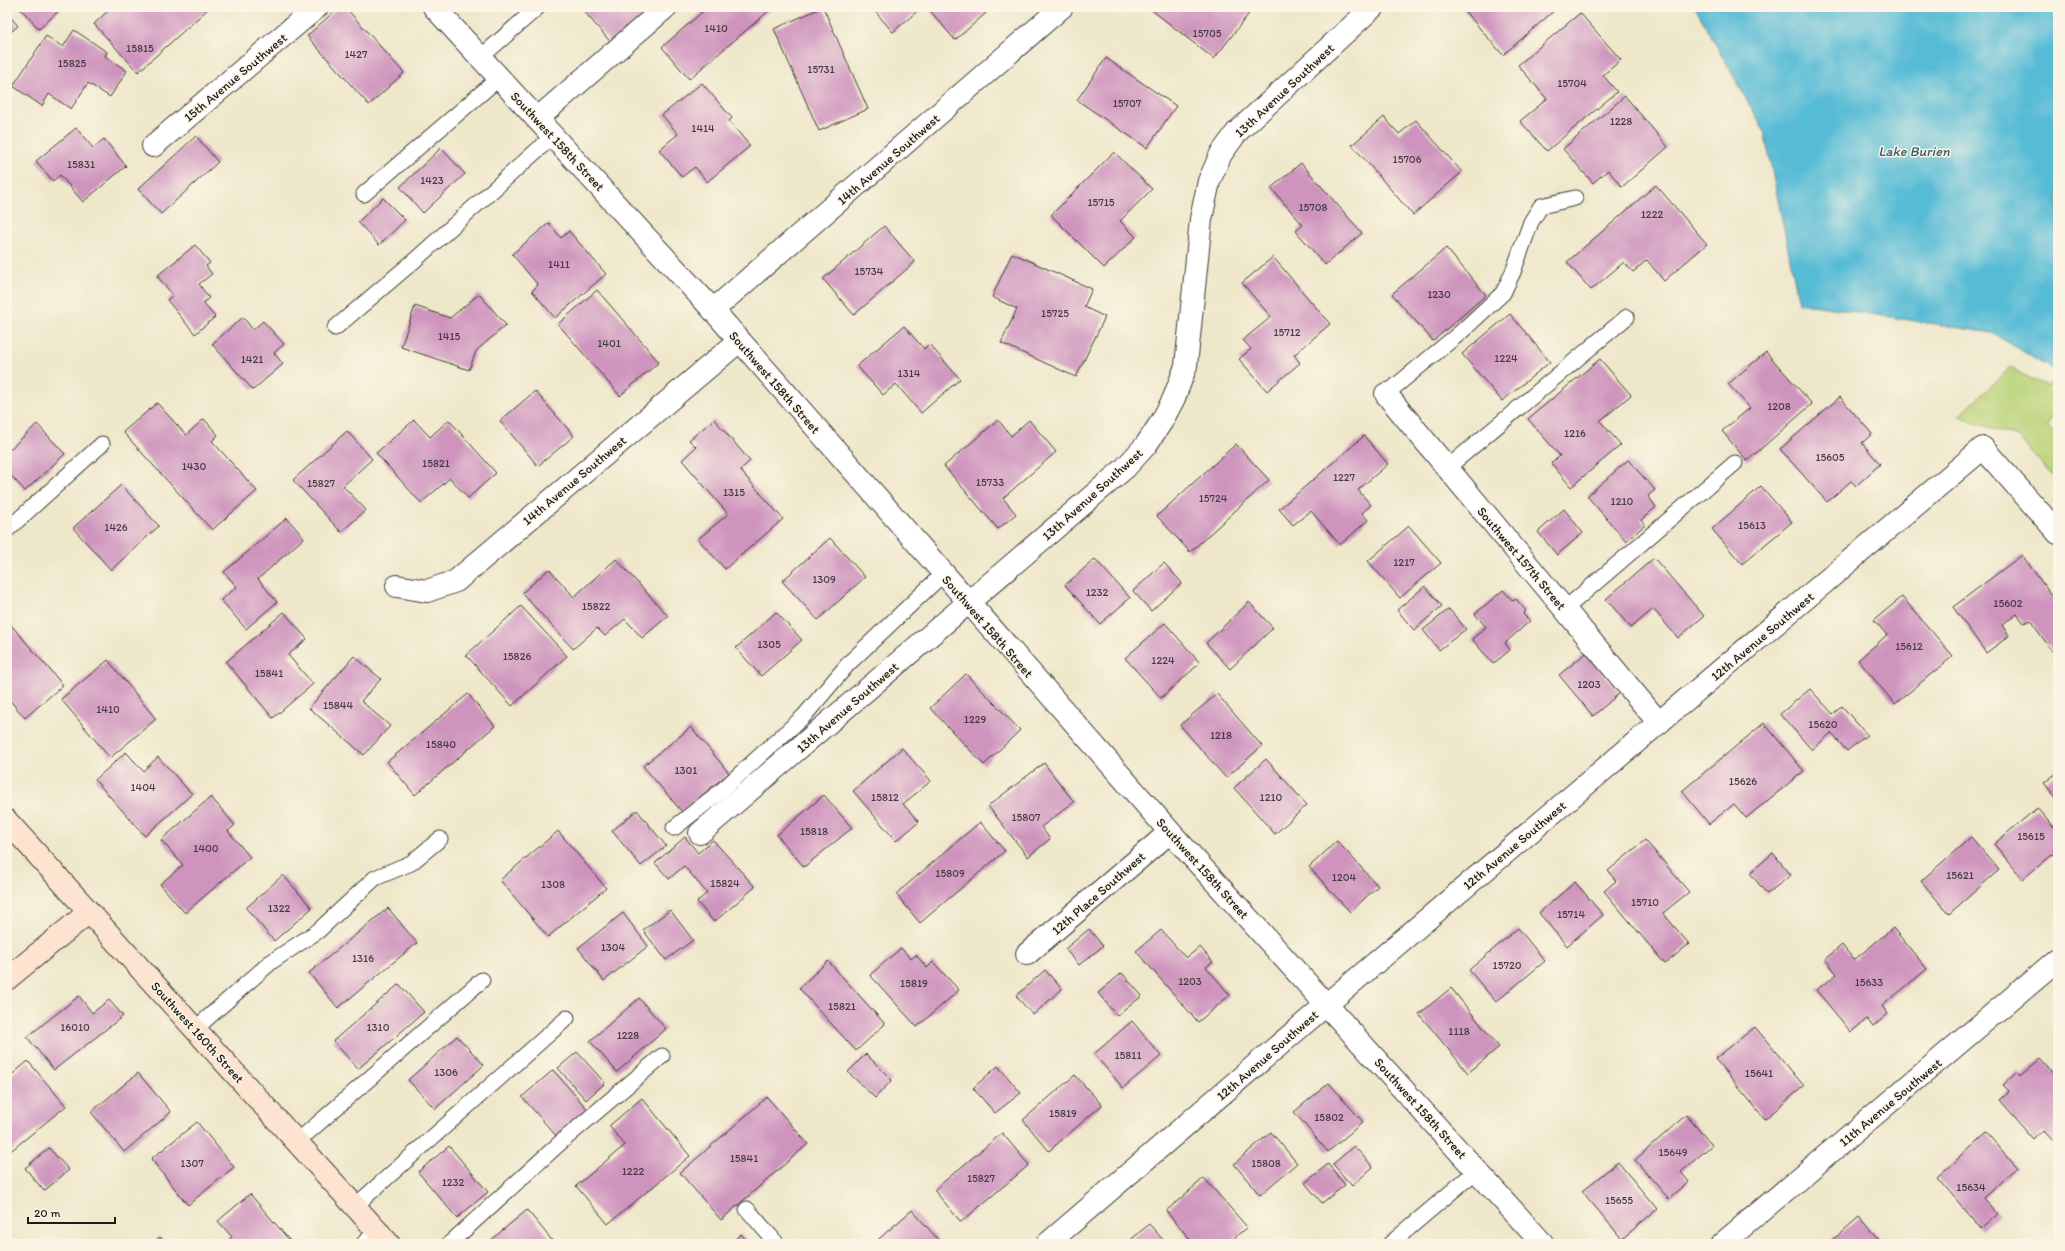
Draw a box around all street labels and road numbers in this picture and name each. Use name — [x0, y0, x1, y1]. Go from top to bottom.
street label: 15th Avenue Southwest — [181, 30, 290, 125]
street label: 13th Avenue Southwest — [1232, 40, 1337, 140]
street label: Southwest 158th Street — [508, 88, 608, 194]
street label: 14th Avenue Southwest — [834, 111, 943, 208]
street label: Southwest 158th Street — [726, 328, 823, 437]
street label: 14th Avenue Southwest — [519, 433, 629, 528]
street label: 13th Avenue Southwest — [1039, 445, 1146, 543]
street label: Southwest 157th Street — [1474, 504, 1569, 613]
street label: Southwest 158th Street — [939, 572, 1036, 681]
street label: 12th Avenue Southwest — [1708, 589, 1817, 684]
street label: 13th Avenue Southwest — [793, 659, 901, 756]
street label: 12th Avenue Southwest — [1460, 798, 1569, 893]
street label: Southwest 158th Street — [1153, 815, 1252, 922]
street label: 12th Place Southwest — [1049, 849, 1148, 938]
street label: Southwest 160th Street — [148, 978, 247, 1086]
street label: 12th Avenue Southwest — [1213, 1007, 1321, 1104]
street label: Southwest 158th Street — [1371, 1055, 1470, 1162]
street label: 11th Avenue Southwest — [1836, 1055, 1945, 1150]

